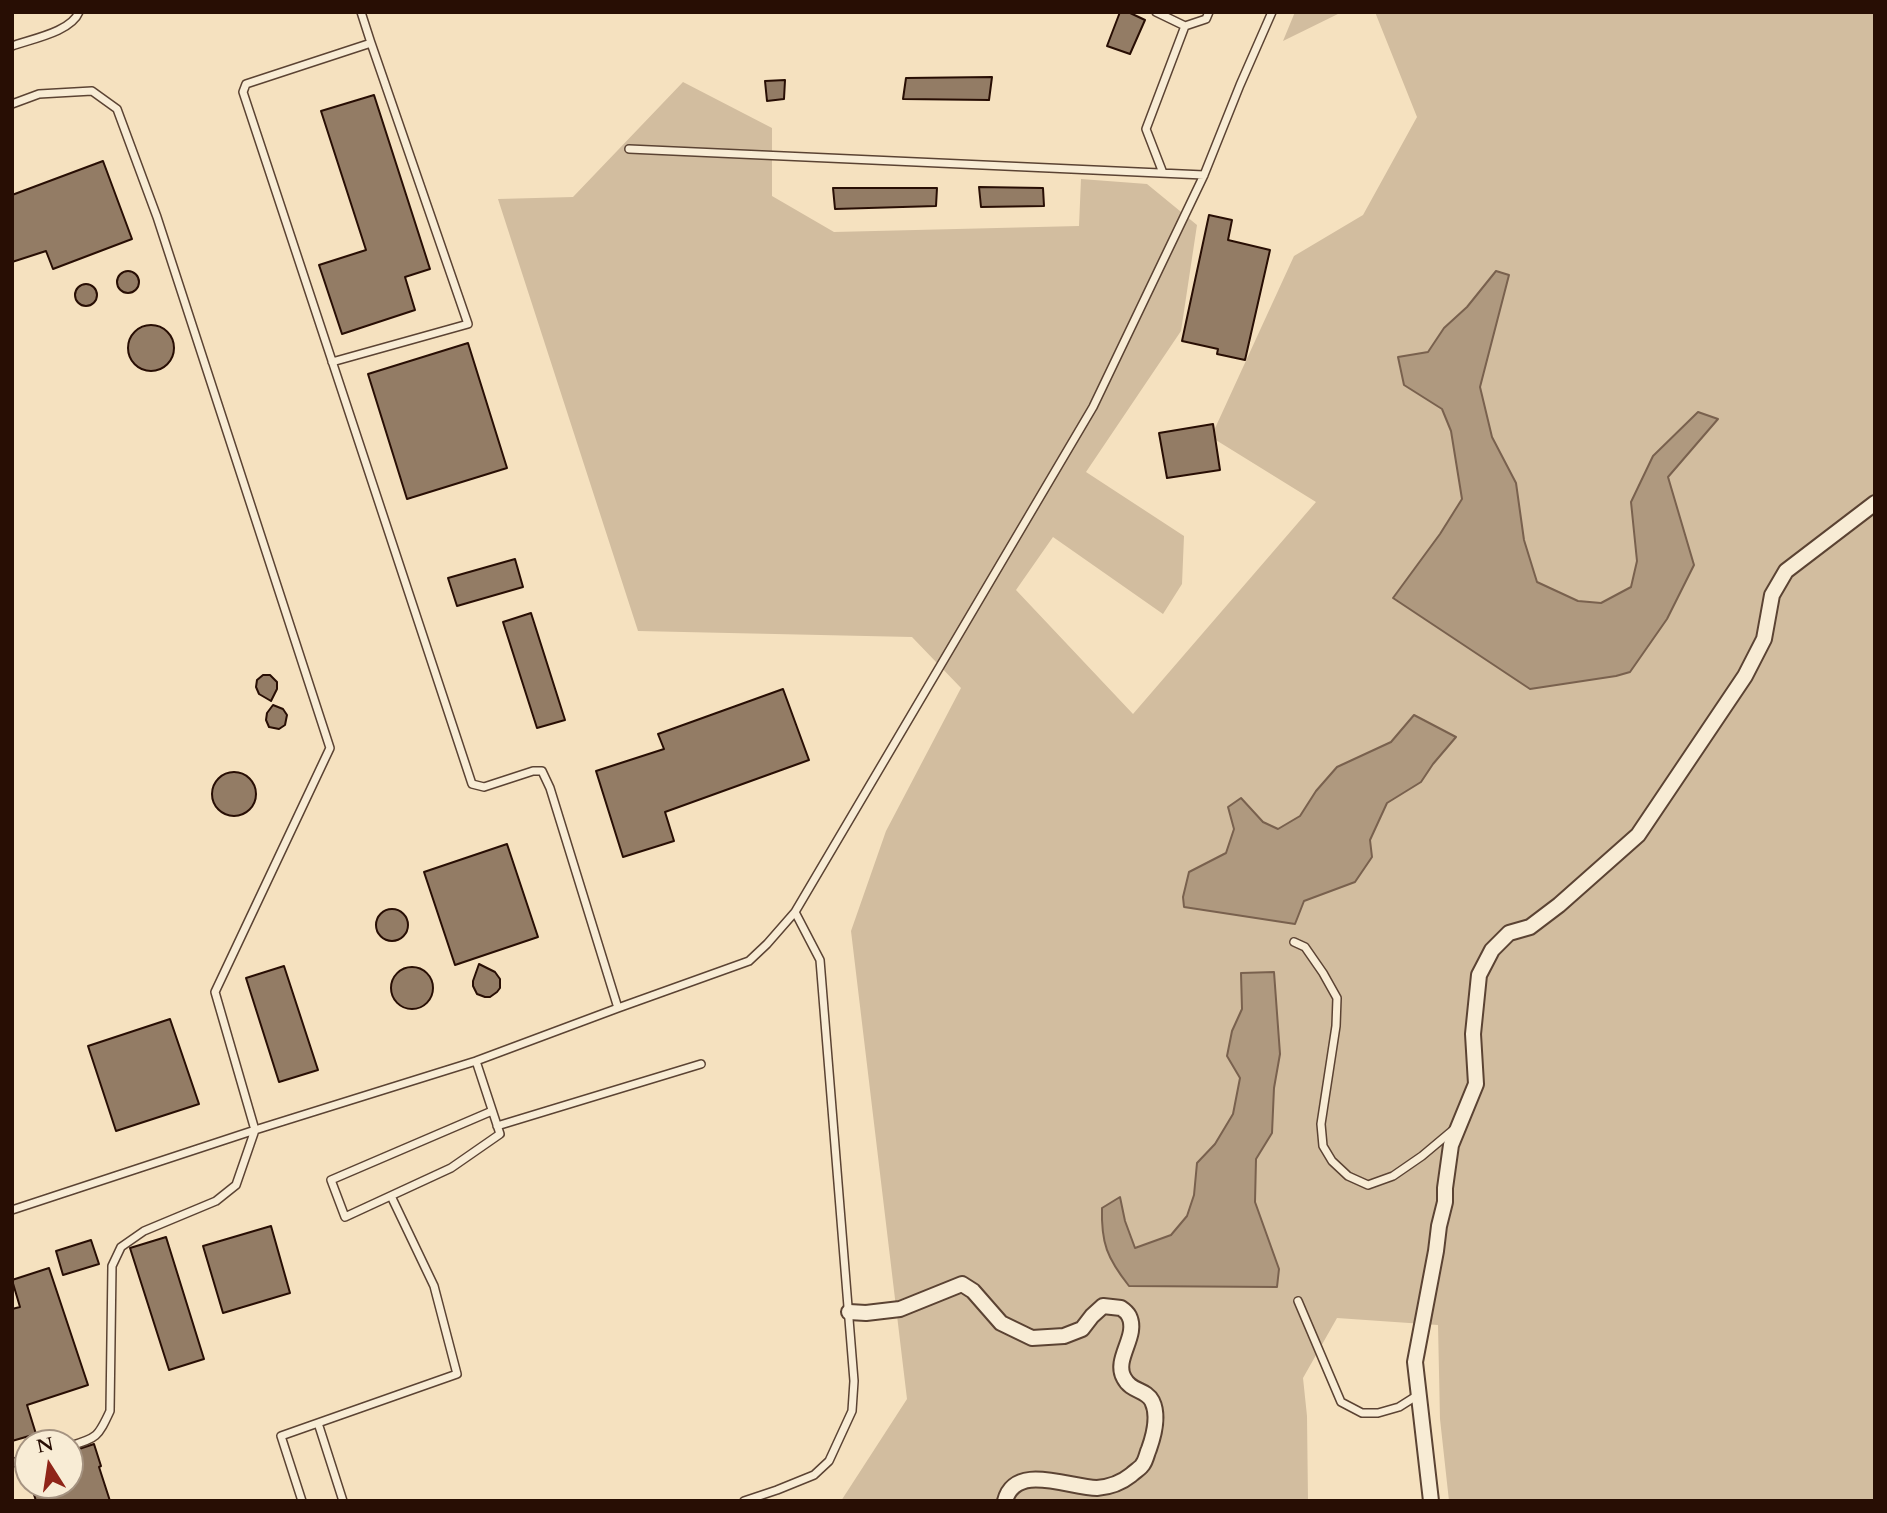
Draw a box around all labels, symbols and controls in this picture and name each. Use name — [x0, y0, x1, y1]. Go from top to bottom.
north arrow — [14, 1429, 84, 1499]
text: N — [34, 1431, 56, 1460]

